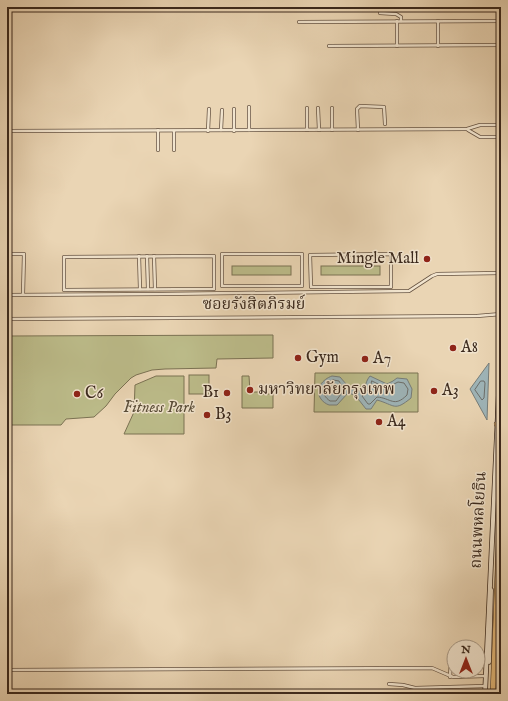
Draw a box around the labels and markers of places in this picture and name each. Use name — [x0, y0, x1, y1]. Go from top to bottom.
place label: Mingle Mall — [337, 249, 420, 269]
marker: Mingle Mall — [422, 254, 432, 264]
place label: A8 — [460, 338, 478, 358]
marker: A8 — [448, 343, 458, 353]
place label: Gym — [306, 348, 339, 368]
place label: A7 — [372, 349, 391, 369]
marker: Gym — [293, 353, 303, 363]
marker: A7 — [360, 354, 370, 364]
place label: มหาวิทยาลัยกรุงเทพ — [258, 380, 395, 400]
place label: A3 — [441, 381, 459, 401]
place label: B1 — [202, 383, 219, 403]
place label: C6 — [85, 384, 103, 404]
marker: มหาวิทยาลัยกรุงเทพ — [245, 385, 255, 395]
marker: A3 — [429, 386, 439, 396]
marker: B1 — [222, 388, 232, 398]
marker: C6 — [72, 389, 82, 399]
place label: B3 — [215, 405, 232, 425]
marker: B3 — [202, 410, 212, 420]
place label: A4 — [386, 412, 406, 432]
marker: A4 — [374, 417, 384, 427]

